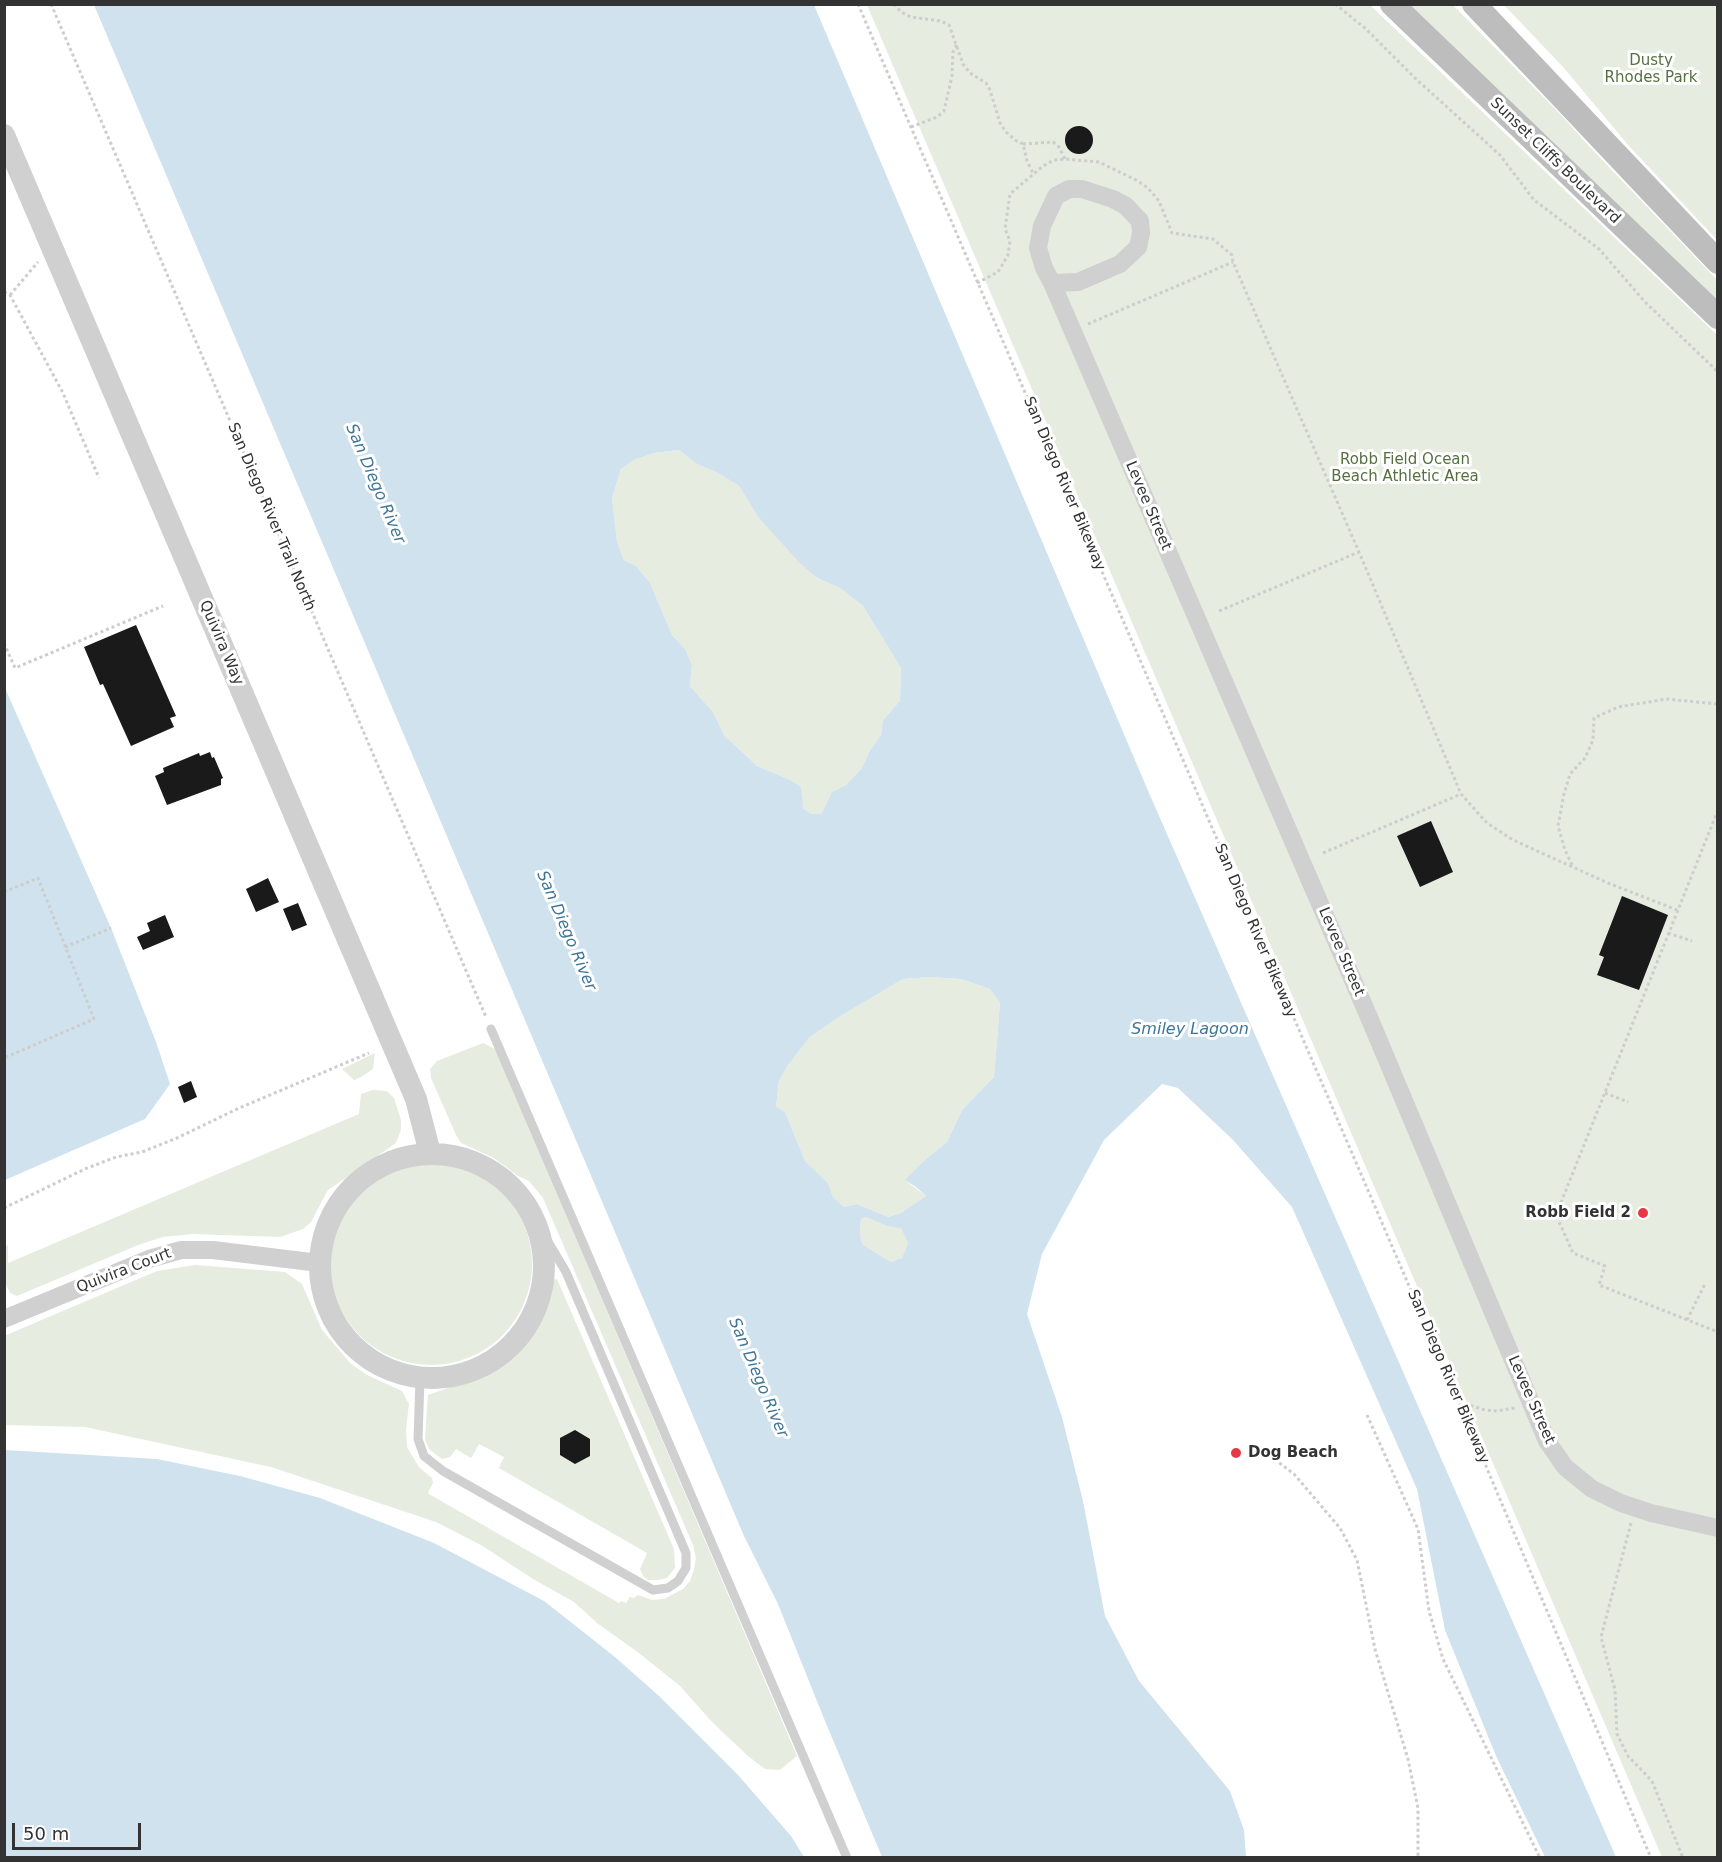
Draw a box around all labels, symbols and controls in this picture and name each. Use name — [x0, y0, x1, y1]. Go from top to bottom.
park label: Dusty Rhodes Park — [1605, 52, 1697, 87]
street label: Sunset Cliffs Boulevard — [1486, 94, 1624, 228]
street label: San Diego River Bikeway — [1019, 394, 1109, 574]
street label: San Diego River Trail North — [223, 420, 319, 614]
water label: San Diego River — [341, 421, 409, 547]
park label: Robb Field Ocean Beach Athletic Area — [1331, 451, 1479, 486]
street label: Levee Street — [1121, 459, 1175, 553]
street label: Quivira Way — [195, 598, 247, 688]
street label: San Diego River Bikeway — [1210, 841, 1300, 1021]
water label: San Diego River — [532, 868, 600, 994]
street label: Levee Street — [1314, 905, 1368, 999]
water label: Smiley Lagoon — [1131, 1020, 1249, 1040]
place label: Robb Field 2 — [1525, 1204, 1631, 1222]
marker: Robb Field 2 — [1636, 1206, 1650, 1220]
street label: Quivira Court — [74, 1245, 174, 1297]
street label: San Diego River Bikeway — [1403, 1287, 1493, 1467]
water label: San Diego River — [724, 1315, 792, 1441]
street label: Levee Street — [1503, 1353, 1559, 1447]
place label: Dog Beach — [1248, 1444, 1338, 1462]
marker: Dog Beach — [1229, 1446, 1243, 1460]
scale bar — [15, 1811, 144, 1849]
text: 50 m — [23, 1823, 69, 1844]

